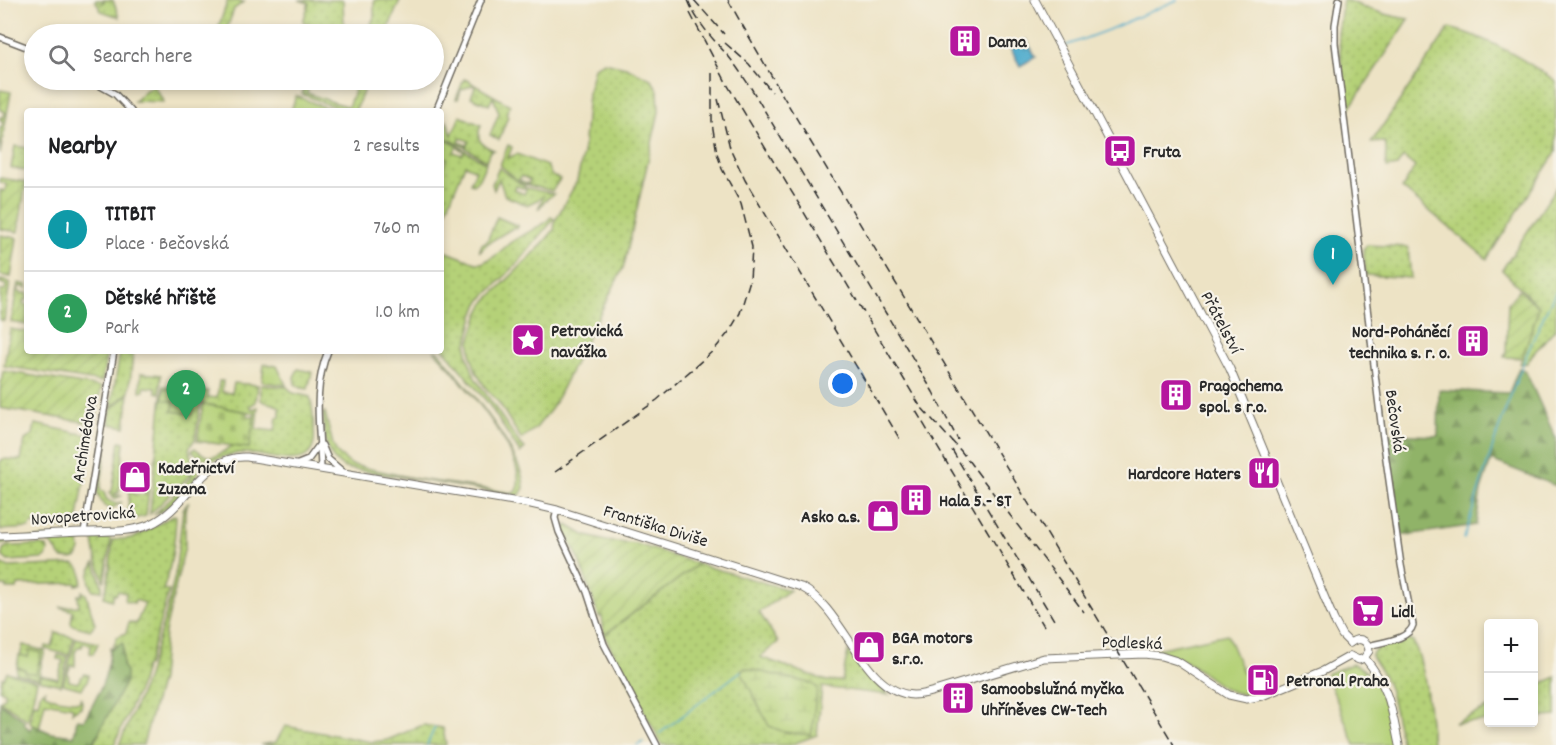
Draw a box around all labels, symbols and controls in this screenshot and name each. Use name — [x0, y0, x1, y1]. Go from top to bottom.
building icon: Dama — [947, 23, 983, 59]
search box — [24, 24, 444, 90]
place label: Dama — [988, 31, 1027, 56]
icon: search — [45, 41, 78, 74]
text: Search here — [93, 42, 192, 73]
text: Nearby — [48, 129, 116, 166]
text: 2 results — [353, 133, 420, 161]
bus stop icon: Fruta — [1102, 133, 1138, 169]
place label: Fruta — [1143, 141, 1181, 166]
text: TITBIT — [105, 200, 155, 231]
text: 1 — [65, 215, 70, 243]
text: 760 m — [373, 215, 420, 243]
text: Place · Bečovská — [105, 231, 229, 259]
pin: 1 — [1314, 236, 1352, 285]
text: Dětské hřiště — [105, 284, 216, 315]
street label: Přátelství — [1193, 287, 1248, 360]
text: 2 — [63, 299, 72, 327]
text: 1.0 km — [375, 299, 420, 327]
text: Park — [105, 315, 139, 343]
place label: Petrovická navážka — [551, 320, 624, 366]
place label: Nord-Poháněcí technika s. r. o. — [1349, 321, 1452, 367]
place icon: Petrovická navážka — [510, 322, 546, 358]
building icon: Nord-Poháněcí technika s. r. o. — [1455, 323, 1491, 359]
your location — [828, 369, 857, 398]
pin: 2 — [166, 370, 206, 420]
place label: Pragochema spol. s r.o. — [1199, 375, 1283, 421]
building icon: Pragochema spol. s r.o. — [1158, 377, 1194, 413]
street label: Bečovská — [1377, 388, 1410, 454]
street label: Archimédova — [67, 394, 106, 485]
restaurant icon: Hardcore Haters — [1246, 455, 1282, 491]
place label: Kadeřnictví Zuzana — [158, 457, 236, 503]
shop icon: Kadeřnictví Zuzana — [117, 459, 153, 495]
place label: Hardcore Haters — [1128, 463, 1241, 488]
building icon: Hala 5 - ST — [898, 482, 934, 518]
place label: Hala 5 - ST — [939, 490, 1012, 515]
shop icon: Asko a.s. — [865, 498, 901, 534]
street label: Františka Diviše — [600, 500, 711, 555]
street label: Novopetrovická — [30, 501, 136, 534]
place label: Asko a.s. — [801, 506, 860, 531]
supermarket icon: Lidl — [1350, 593, 1386, 629]
place label: Lidl — [1391, 601, 1415, 626]
map controls — [1484, 619, 1538, 727]
button: + — [1484, 619, 1538, 673]
place label: BGA motors s.r.o. — [892, 627, 973, 673]
shop icon: BGA motors s.r.o. — [851, 629, 887, 665]
street label: Podleská — [1101, 631, 1163, 658]
fuel station icon: Petronal Praha — [1245, 662, 1281, 698]
place label: Petronal Praha — [1286, 670, 1389, 695]
button: − — [1484, 673, 1538, 727]
place label: Samoobslužná myčka Uhříněves CW-Tech — [981, 678, 1124, 724]
building icon: Samoobslužná myčka Uhříněves CW-Tech — [940, 680, 976, 716]

